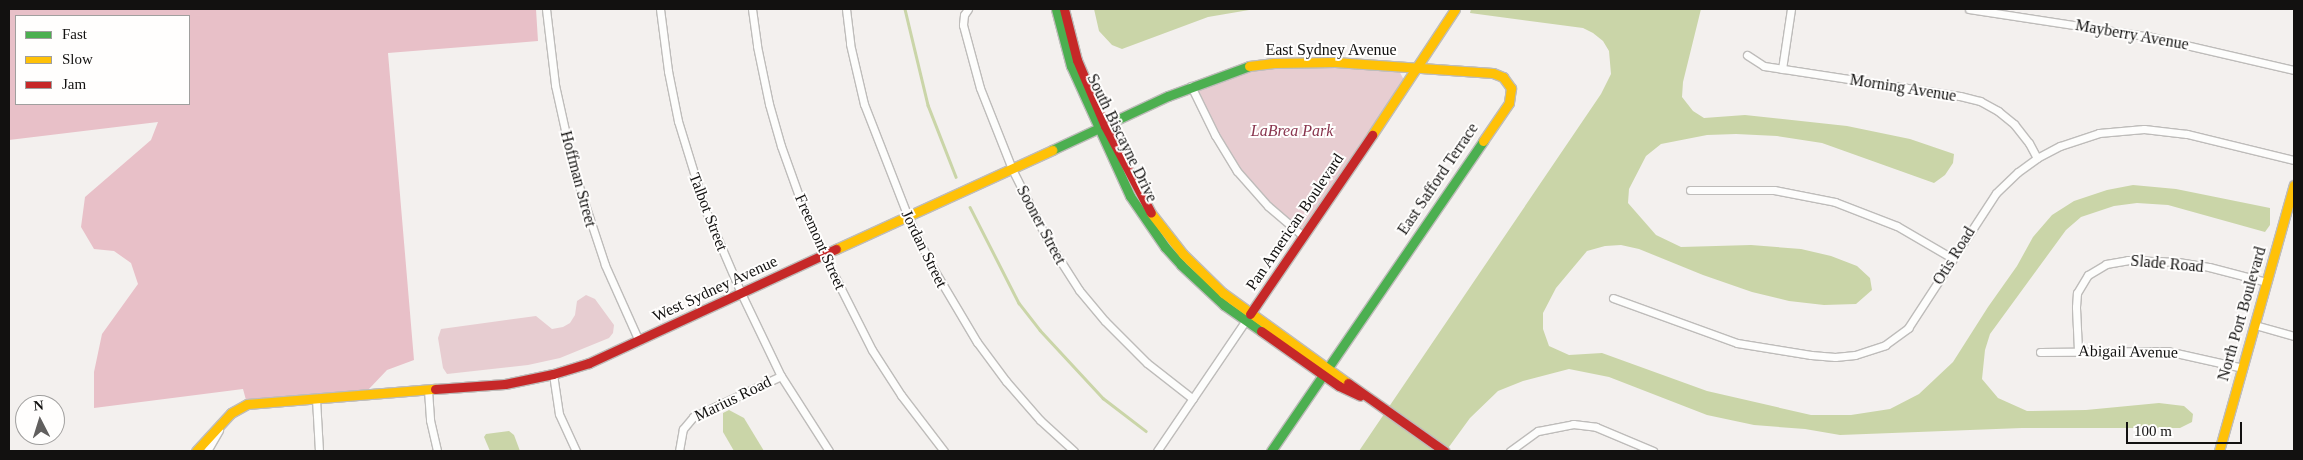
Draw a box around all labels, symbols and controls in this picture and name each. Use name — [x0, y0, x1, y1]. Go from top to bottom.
legend — [15, 15, 190, 105]
street label: Mayberry Avenue — [2073, 16, 2191, 54]
text: Fast — [62, 26, 87, 42]
street label: East Sydney Avenue — [1265, 40, 1397, 60]
text: Slow — [62, 51, 93, 67]
street label: Morning Avenue — [1848, 70, 1958, 106]
street label: South Biscayne Drive — [1083, 71, 1161, 205]
text: Jam — [62, 76, 86, 92]
street label: East Safford Terrace — [1393, 119, 1483, 239]
park label: LaBrea Park — [1251, 121, 1333, 141]
street label: Hoffman Street — [556, 129, 600, 229]
street label: Pan American Boulevard — [1242, 150, 1348, 294]
street label: Talbot Street — [684, 170, 732, 254]
street label: Sooner Street — [1012, 182, 1070, 268]
street label: Freemont Street — [790, 191, 850, 293]
street label: Jordan Street — [897, 207, 951, 291]
street label: Otis Road — [1929, 224, 1979, 288]
street label: North Port Boulevard — [2214, 245, 2270, 383]
street label: Slade Road — [2130, 251, 2204, 277]
street label: West Sydney Avenue — [649, 252, 781, 326]
street label: Abigail Avenue — [2078, 342, 2178, 362]
street label: Marius Road — [691, 372, 775, 426]
north arrow — [15, 395, 65, 445]
text: N — [33, 398, 44, 413]
scale bar — [2128, 412, 2244, 444]
text: 100 m — [2134, 423, 2172, 439]

